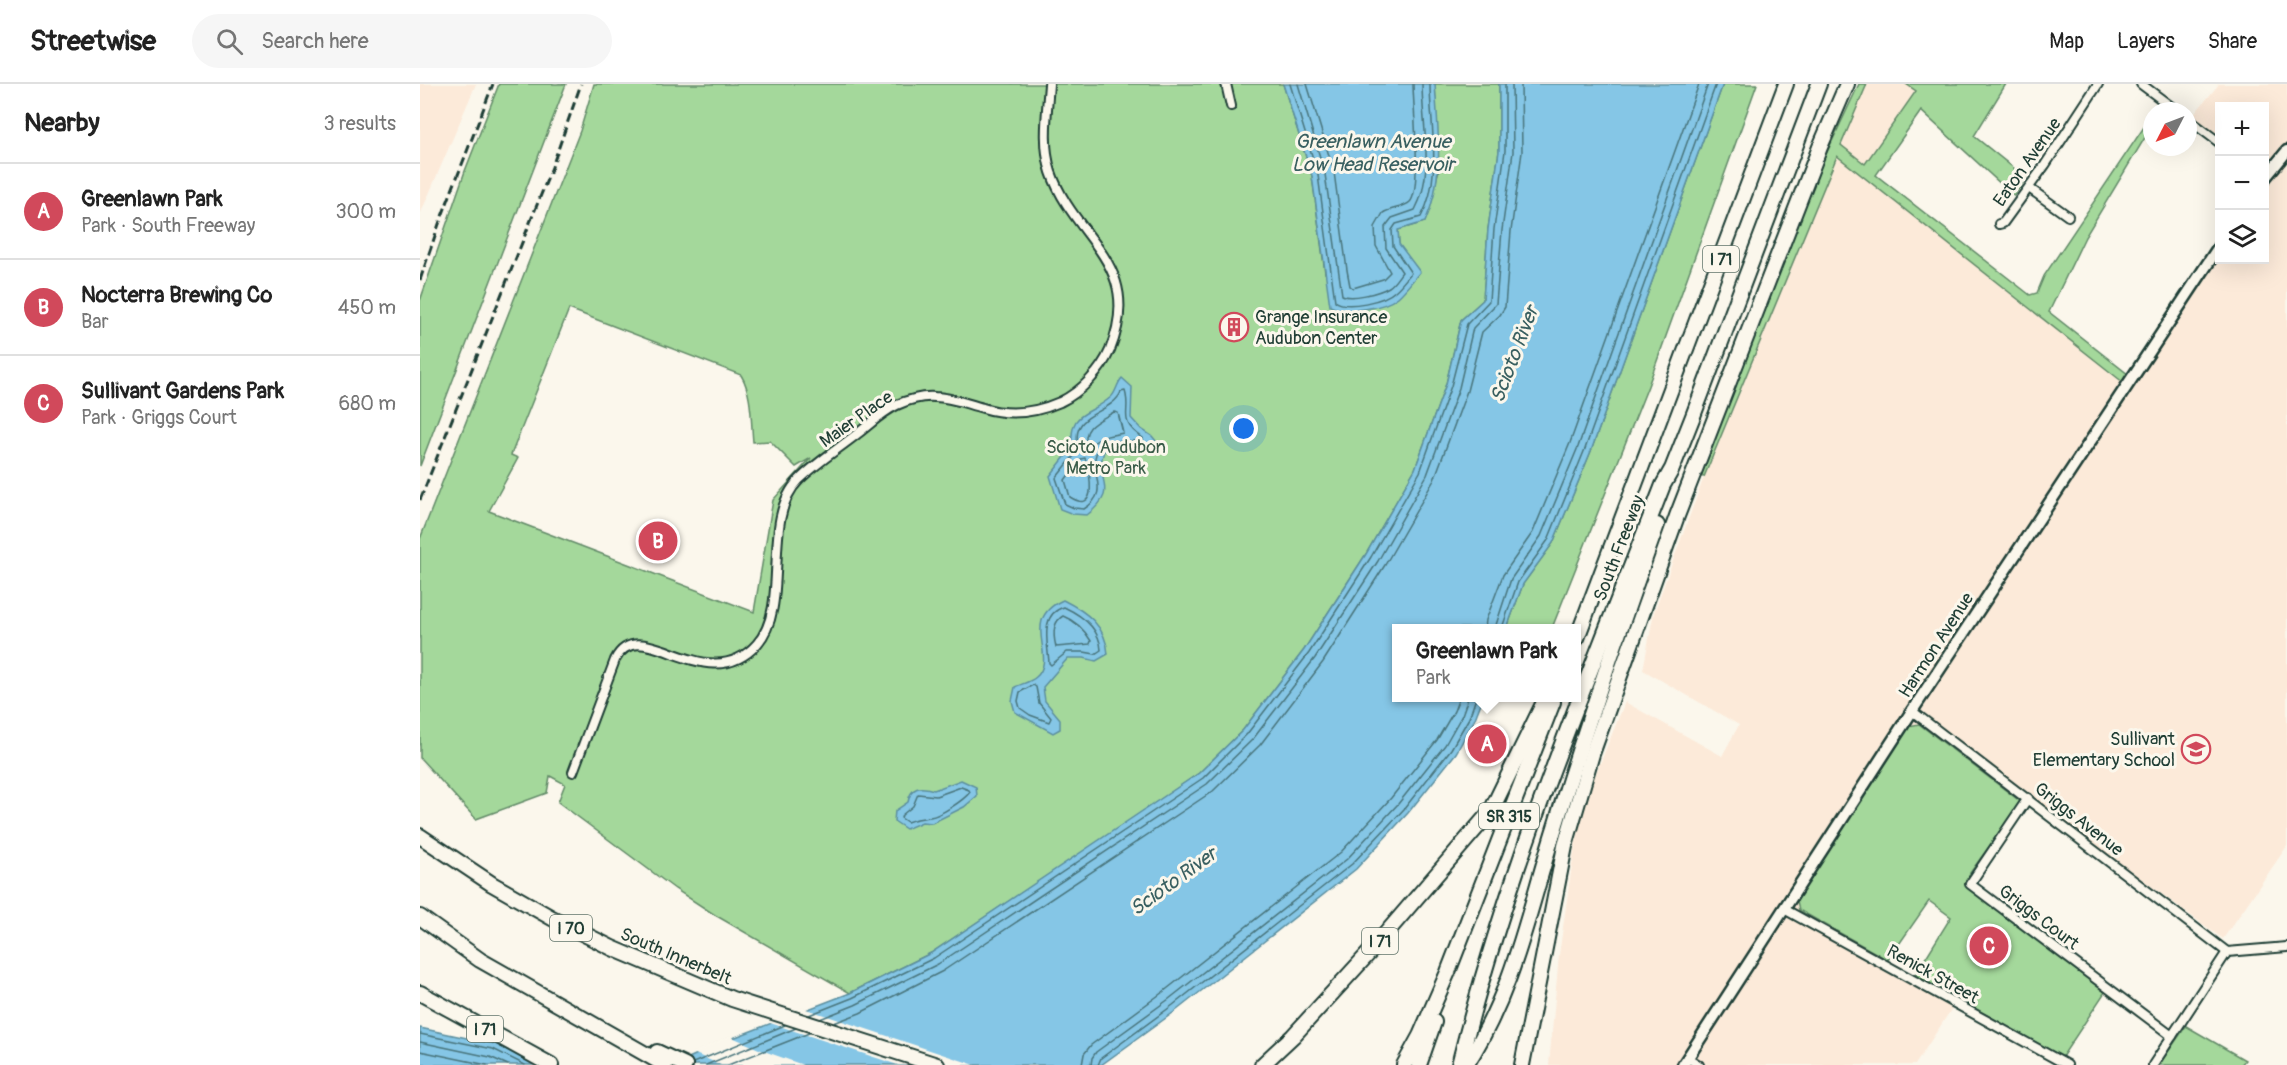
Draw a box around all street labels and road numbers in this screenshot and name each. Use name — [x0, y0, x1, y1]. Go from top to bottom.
street label: Eaton Avenue — [1988, 113, 2067, 211]
road number: I 71 — [1703, 246, 1739, 272]
street label: Maier Place — [815, 386, 898, 453]
street label: South Freeway — [1589, 492, 1650, 604]
street label: Harmon Avenue — [1894, 588, 1979, 702]
street label: Griggs Avenue — [2029, 777, 2128, 861]
road number: SR 315 — [1479, 803, 1539, 829]
street label: Griggs Court — [1994, 880, 2084, 956]
road number: I 70 — [550, 915, 592, 941]
street label: South Innerbelt — [617, 923, 736, 991]
road number: I 71 — [1362, 928, 1398, 954]
street label: Renick Street — [1883, 940, 1983, 1010]
road number: I 71 — [467, 1016, 503, 1042]

